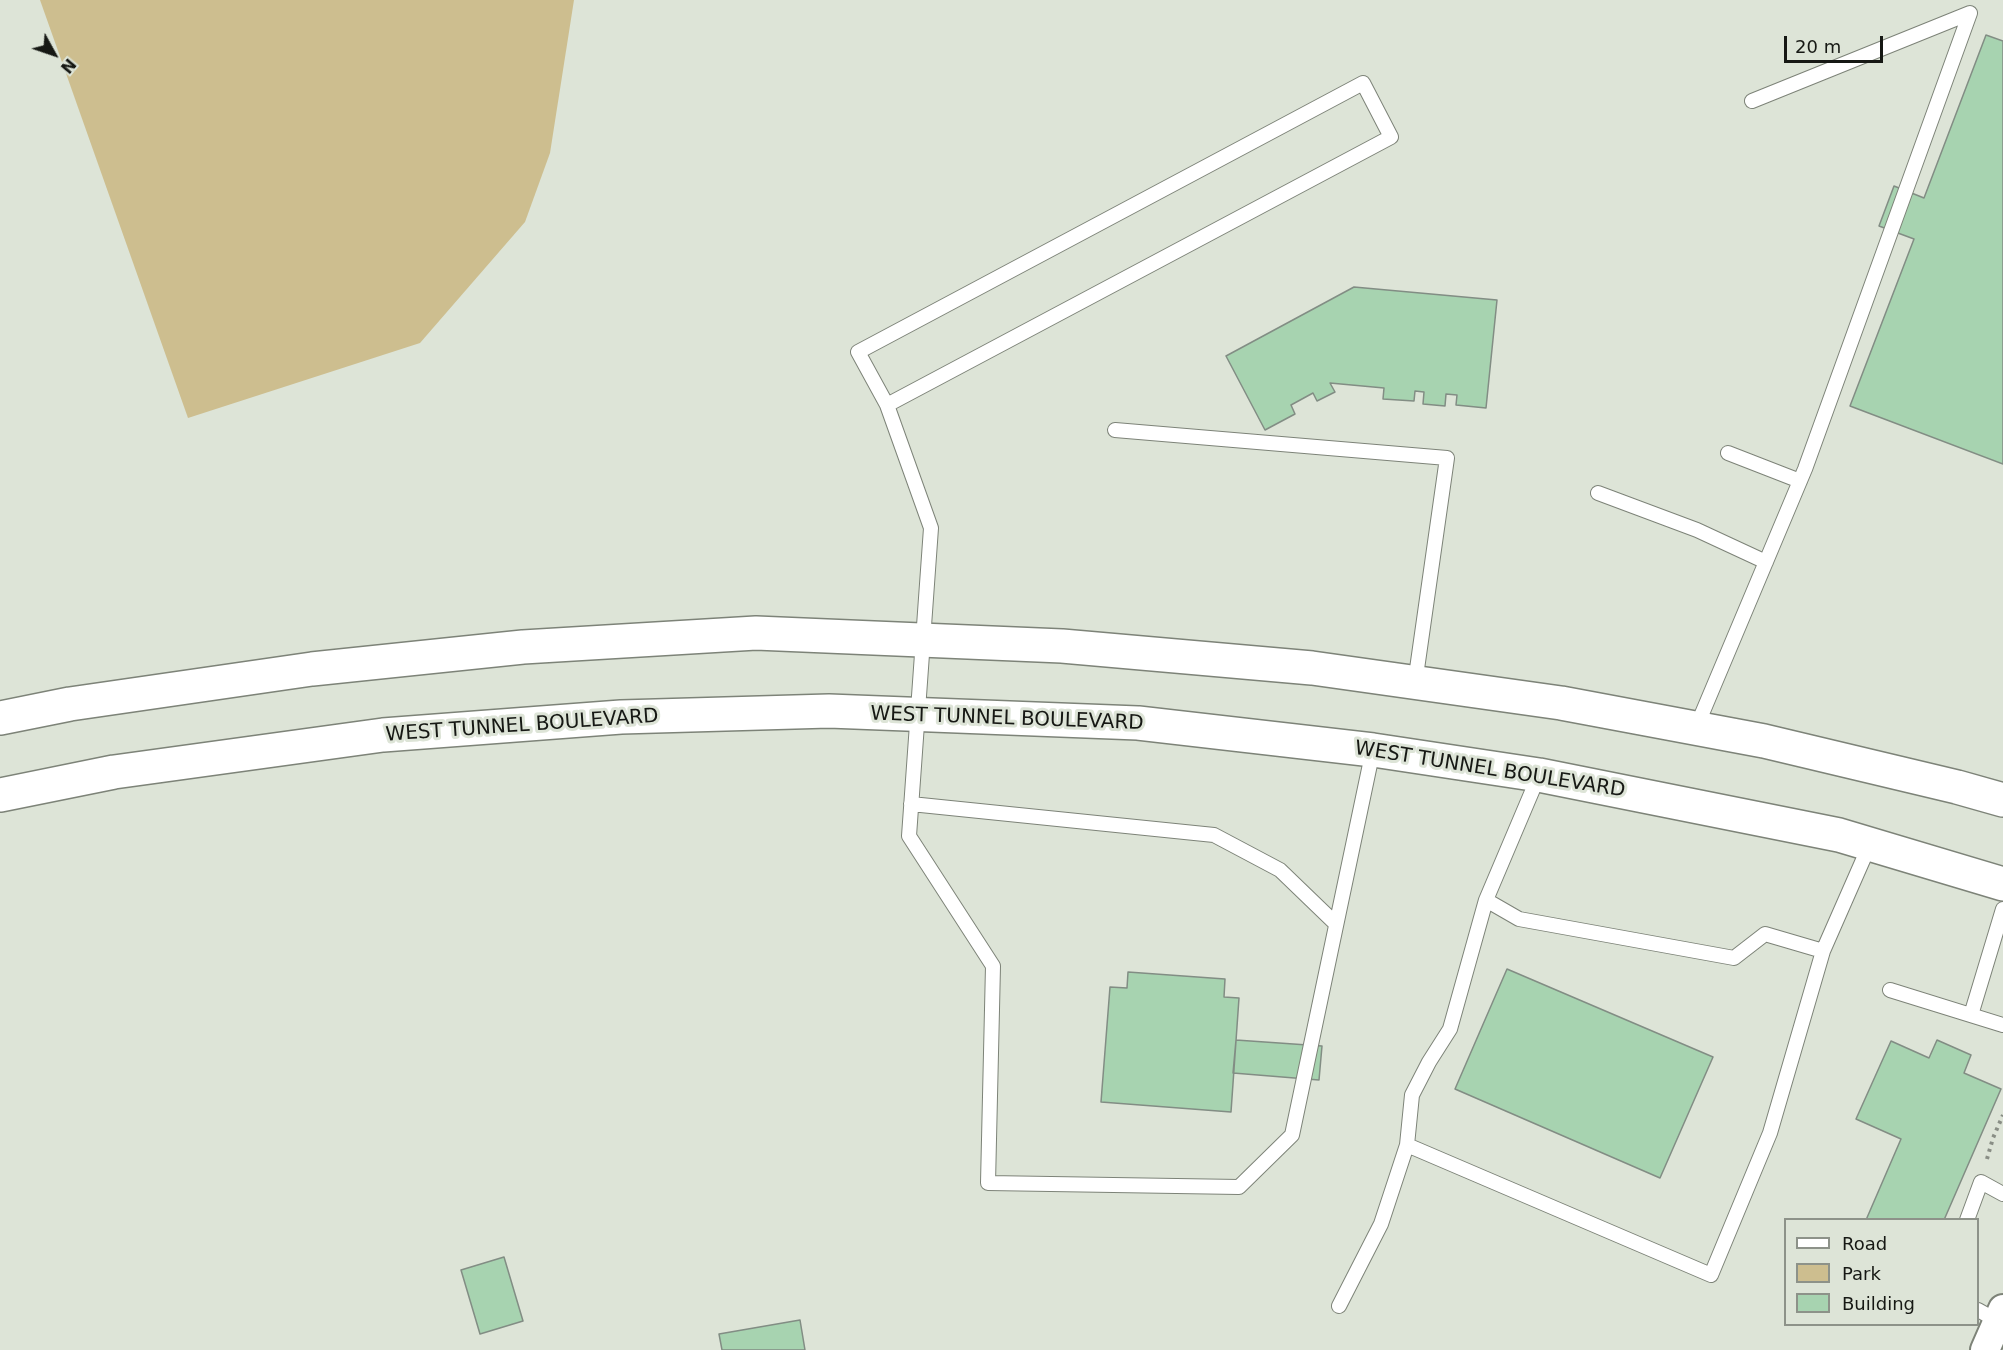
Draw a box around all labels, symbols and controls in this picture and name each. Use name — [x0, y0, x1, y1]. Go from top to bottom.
north arrow — [24, 24, 84, 84]
scale bar — [1787, 24, 1886, 62]
text: 20 m — [1795, 36, 1841, 57]
text: N — [57, 55, 80, 77]
street label: WEST TUNNEL BOULEVARD — [870, 702, 1144, 736]
street label: WEST TUNNEL BOULEVARD — [385, 704, 659, 748]
street label: WEST TUNNEL BOULEVARD — [1353, 737, 1627, 803]
legend — [1784, 1218, 1979, 1326]
text: Road — [1842, 1233, 1887, 1254]
text: Park — [1842, 1263, 1881, 1284]
text: Building — [1842, 1293, 1915, 1314]

